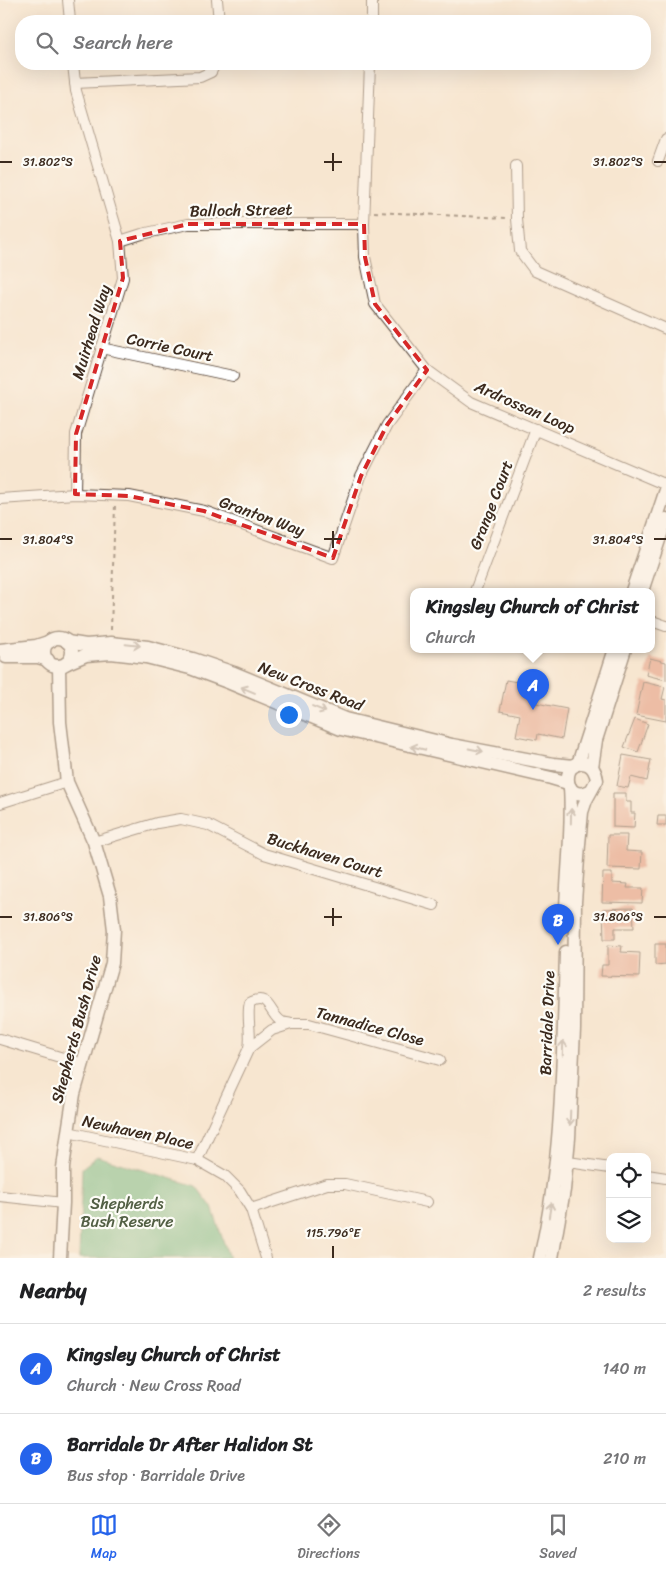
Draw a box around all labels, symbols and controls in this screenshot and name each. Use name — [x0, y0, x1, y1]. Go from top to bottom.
search box — [15, 15, 651, 70]
text: Search here — [73, 26, 173, 59]
icon: search — [33, 29, 61, 57]
text: 31.802°S — [23, 151, 73, 173]
text: 31.802°S — [593, 151, 643, 173]
street label: Balloch Street — [189, 195, 293, 225]
street label: Muirhead Way — [63, 280, 119, 383]
street label: Corrie Court — [124, 324, 216, 370]
street label: Ardrossan Loop — [469, 371, 581, 442]
street label: Grange Court — [461, 456, 521, 554]
street label: Granton Way — [215, 487, 310, 545]
text: 31.804°S — [23, 529, 74, 551]
text: 31.804°S — [593, 529, 644, 551]
popup — [410, 588, 655, 653]
text: Kingsley Church of Christ — [426, 590, 639, 623]
text: Church — [426, 623, 476, 652]
one-way arrow — [124, 640, 140, 650]
street label: New Cross Road — [254, 653, 370, 720]
pin: A — [517, 669, 549, 710]
one-way arrow — [241, 685, 256, 695]
your location — [276, 702, 302, 728]
one-way arrow — [311, 704, 326, 714]
one-way arrow — [411, 743, 427, 752]
one-way arrow — [468, 745, 484, 755]
one-way arrow — [566, 808, 576, 824]
street label: Buckhaven Court — [264, 824, 387, 886]
pin: B — [542, 904, 574, 945]
text: 31.806°S — [23, 906, 73, 928]
text: 31.806°S — [593, 906, 643, 928]
street label: Shepherds Bush Drive — [42, 952, 110, 1106]
street label: Barridale Drive — [531, 970, 563, 1076]
street label: Tannadice Close — [313, 998, 428, 1054]
one-way arrow — [558, 1041, 567, 1057]
street label: Newhaven Place — [80, 1106, 196, 1158]
one-way arrow — [565, 1110, 574, 1126]
map controls — [606, 1153, 651, 1243]
button: locate — [606, 1153, 651, 1198]
park label: Shepherds Bush Reserve — [80, 1189, 174, 1236]
button: layers — [606, 1198, 651, 1243]
one-way arrow — [546, 1203, 556, 1219]
text: 115.796°E — [306, 1222, 361, 1244]
text: Nearby — [20, 1272, 86, 1310]
text: 2 results — [583, 1276, 646, 1305]
text: Kingsley Church of Christ — [67, 1338, 280, 1371]
text: A — [31, 1354, 41, 1383]
text: 140 m — [603, 1354, 646, 1383]
text: Church · New Cross Road — [67, 1371, 241, 1400]
text: Barridale Dr After Halidon St — [67, 1428, 313, 1461]
text: B — [31, 1444, 41, 1473]
text: 210 m — [603, 1444, 646, 1473]
text: Bus stop · Barridale Drive — [67, 1461, 245, 1490]
tab: Map — [90, 1511, 118, 1566]
tab: Directions — [297, 1511, 360, 1566]
tab: Saved — [539, 1511, 576, 1566]

